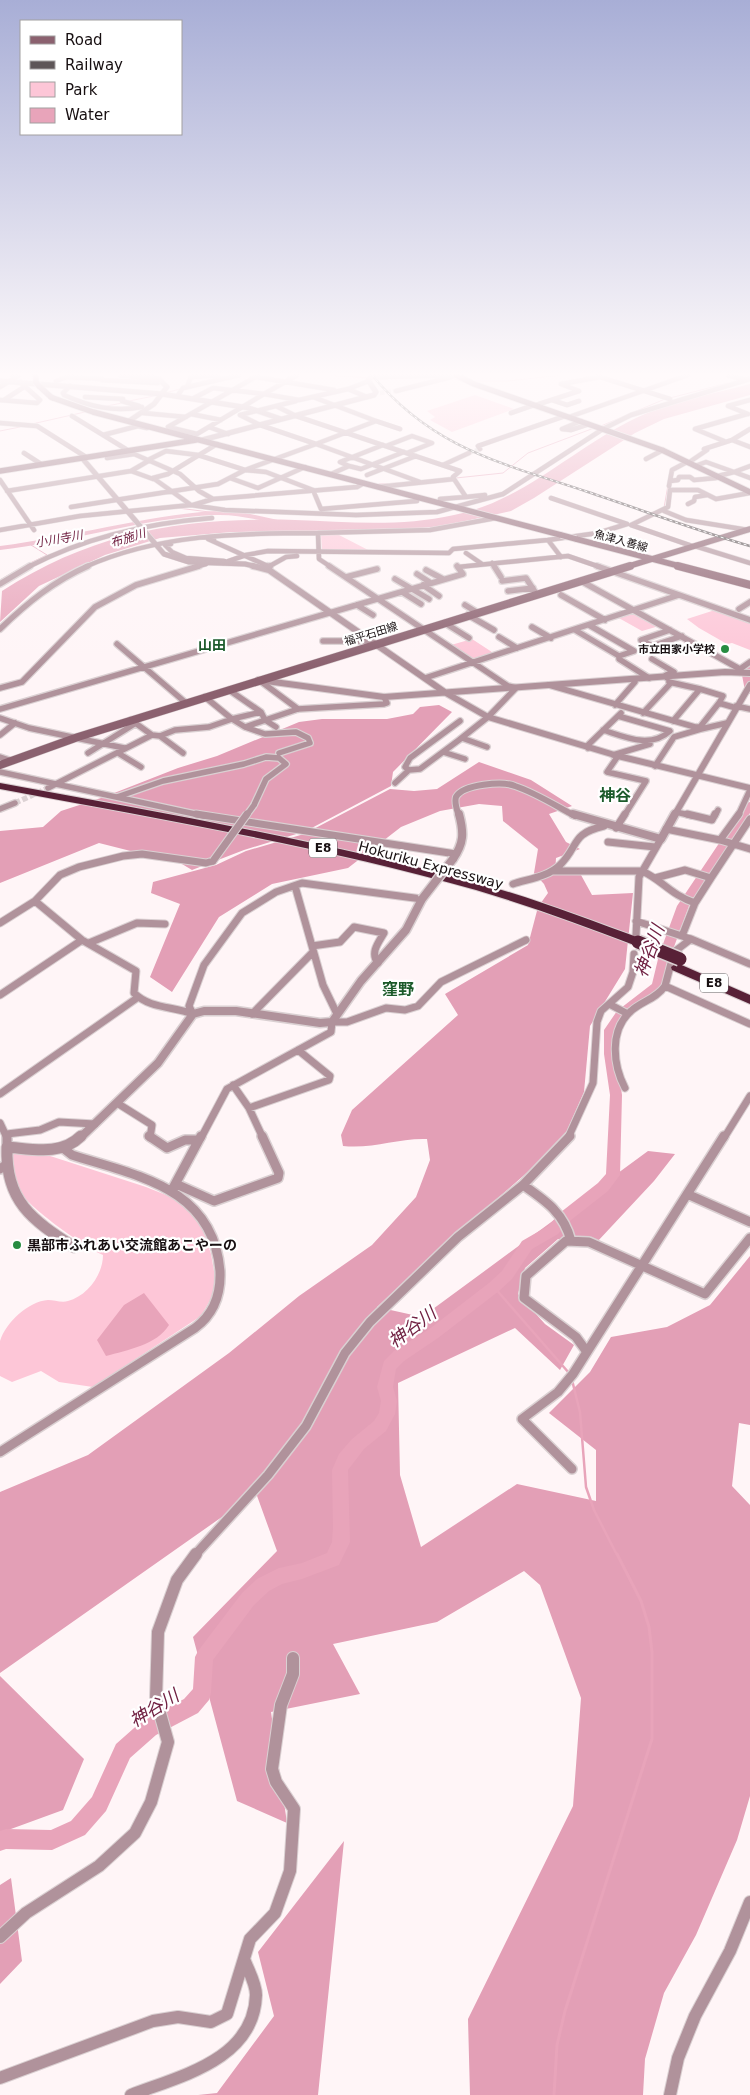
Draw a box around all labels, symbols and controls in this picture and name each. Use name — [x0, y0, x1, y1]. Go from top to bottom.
legend — [20, 20, 182, 135]
text: Road — [65, 31, 103, 49]
text: Railway — [65, 56, 123, 74]
text: Park — [65, 81, 98, 99]
text: Water — [65, 106, 110, 124]
water label: 布施川 — [109, 525, 149, 550]
water label: 小川寺川 — [34, 528, 86, 550]
street label: 魚津入善線 — [593, 528, 649, 554]
street label: 福平石田線 — [343, 620, 399, 648]
district label: 山田 — [198, 637, 226, 653]
place label: 市立田家小学校 — [638, 643, 715, 656]
marker: 市立田家小学校 — [719, 643, 731, 655]
district label: 神谷 — [599, 786, 631, 805]
road number: E8 — [309, 838, 337, 858]
street label: Hokuriku Expressway — [357, 838, 505, 892]
water label: 神谷川 — [630, 920, 669, 980]
road number: E8 — [700, 974, 728, 992]
district label: 窪野 — [382, 980, 414, 999]
place label: 黒部市ふれあい交流館あこやーの — [27, 1237, 237, 1253]
marker: 黒部市ふれあい交流館あこやーの — [11, 1239, 23, 1251]
water label: 神谷川 — [384, 1301, 441, 1352]
water label: 神谷川 — [126, 1684, 184, 1731]

